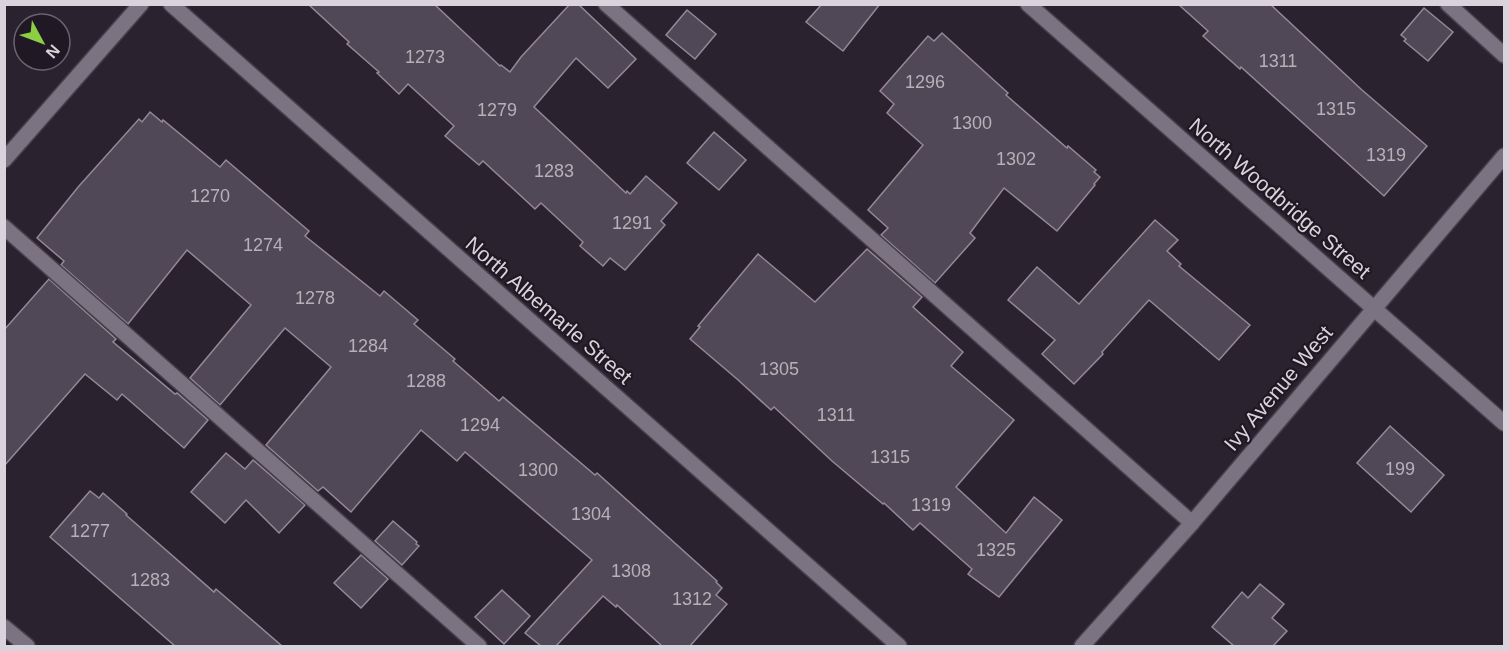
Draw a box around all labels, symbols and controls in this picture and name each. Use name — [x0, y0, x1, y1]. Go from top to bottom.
north arrow — [12, 12, 72, 72]
text: N — [43, 42, 63, 61]
house number: 1273 — [405, 47, 445, 67]
house number: 1311 — [1259, 51, 1297, 71]
house number: 1296 — [905, 72, 945, 92]
house number: 1315 — [1316, 99, 1356, 119]
house number: 1279 — [477, 100, 517, 120]
house number: 1300 — [952, 113, 992, 133]
street label: North Woodbridge Street — [1185, 113, 1375, 283]
house number: 1319 — [1366, 145, 1406, 165]
house number: 1302 — [996, 149, 1036, 169]
house number: 1283 — [534, 161, 574, 181]
house number: 1270 — [190, 186, 230, 206]
house number: 1291 — [612, 213, 652, 233]
street label: North Albemarle Street — [461, 232, 637, 388]
house number: 1274 — [243, 235, 283, 255]
house number: 1278 — [295, 288, 335, 308]
street label: Ivy Avenue West — [1219, 321, 1337, 455]
house number: 1284 — [348, 336, 388, 356]
house number: 1305 — [759, 359, 799, 379]
house number: 1288 — [406, 371, 446, 391]
house number: 1311 — [817, 405, 855, 425]
house number: 1294 — [460, 415, 500, 435]
house number: 1315 — [870, 447, 910, 467]
house number: 199 — [1385, 459, 1415, 479]
house number: 1300 — [518, 460, 558, 480]
house number: 1319 — [911, 495, 951, 515]
house number: 1304 — [571, 504, 611, 524]
house number: 1277 — [70, 521, 110, 541]
house number: 1325 — [976, 540, 1016, 560]
house number: 1308 — [611, 561, 651, 581]
house number: 1283 — [130, 570, 170, 590]
house number: 1312 — [672, 589, 712, 609]

